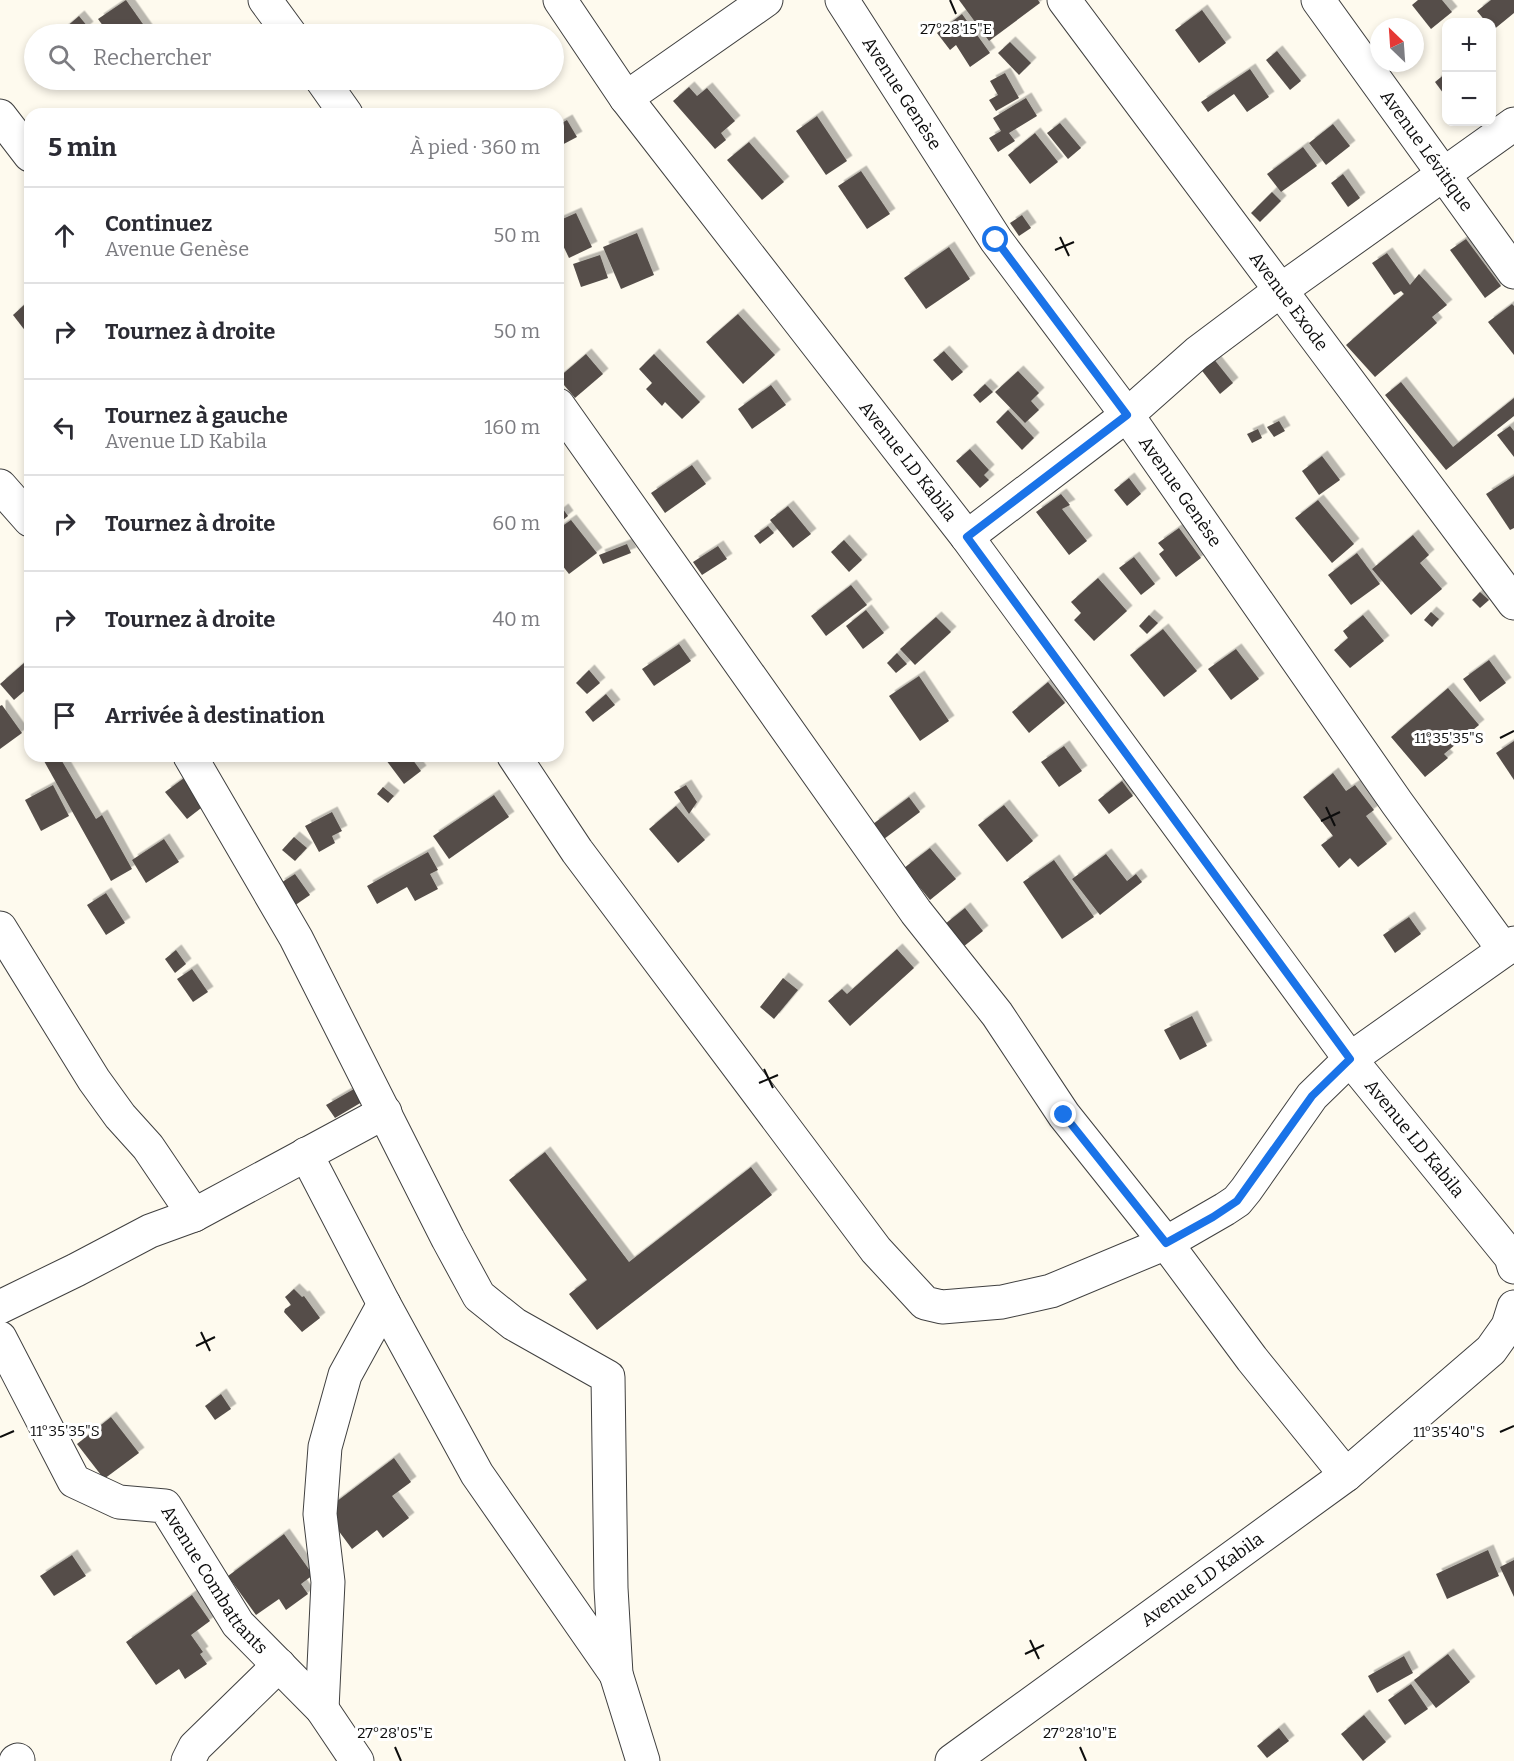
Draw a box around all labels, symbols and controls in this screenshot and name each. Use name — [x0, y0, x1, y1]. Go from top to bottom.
north arrow — [1370, 18, 1424, 72]
map controls — [1442, 18, 1496, 126]
button: + — [1442, 18, 1496, 72]
text: 27°28'15"E — [920, 20, 992, 38]
search box — [24, 24, 564, 90]
street label: Avenue Genèse — [858, 33, 946, 154]
icon: search — [45, 41, 78, 74]
text: Rechercher — [93, 44, 211, 71]
button: − — [1442, 72, 1496, 126]
street label: Avenue Lévitique — [1376, 86, 1478, 216]
text: 5 min — [48, 132, 117, 163]
text: À pied · 360 m — [410, 135, 540, 159]
text: Continuez — [105, 210, 212, 237]
icon: ahead — [48, 219, 81, 252]
text: 50 m — [493, 223, 540, 247]
route start — [982, 226, 1008, 252]
text: Avenue Genèse — [105, 237, 249, 261]
street label: Avenue Exode — [1245, 248, 1333, 355]
icon: right — [48, 315, 81, 348]
text: Tournez à droite — [105, 318, 275, 345]
text: 50 m — [493, 319, 540, 343]
street label: Avenue LD Kabila — [855, 397, 962, 526]
text: Tournez à gauche — [105, 402, 288, 429]
icon: left — [48, 411, 81, 444]
text: 160 m — [484, 415, 540, 439]
text: Avenue LD Kabila — [105, 429, 267, 453]
street label: Avenue Genèse — [1134, 432, 1226, 551]
icon: right — [48, 507, 81, 540]
text: Tournez à droite — [105, 510, 275, 537]
text: 60 m — [492, 511, 540, 535]
icon: right — [48, 603, 81, 636]
text: Tournez à droite — [105, 606, 275, 633]
text: 40 m — [492, 607, 540, 631]
icon: arrive — [48, 699, 81, 732]
text: Arrivée à destination — [105, 702, 325, 729]
text: 11°35'35"S — [1414, 729, 1484, 747]
street label: Avenue LD Kabila — [1360, 1075, 1469, 1202]
route end — [1050, 1101, 1076, 1127]
text: 11°35'35"S — [30, 1422, 100, 1440]
text: 11°35'40"S — [1413, 1423, 1485, 1441]
street label: Avenue Combattants — [157, 1502, 272, 1659]
street label: Avenue LD Kabila — [1137, 1528, 1268, 1631]
text: 27°28'05"E — [357, 1724, 433, 1742]
text: 27°28'10"E — [1043, 1724, 1117, 1742]

